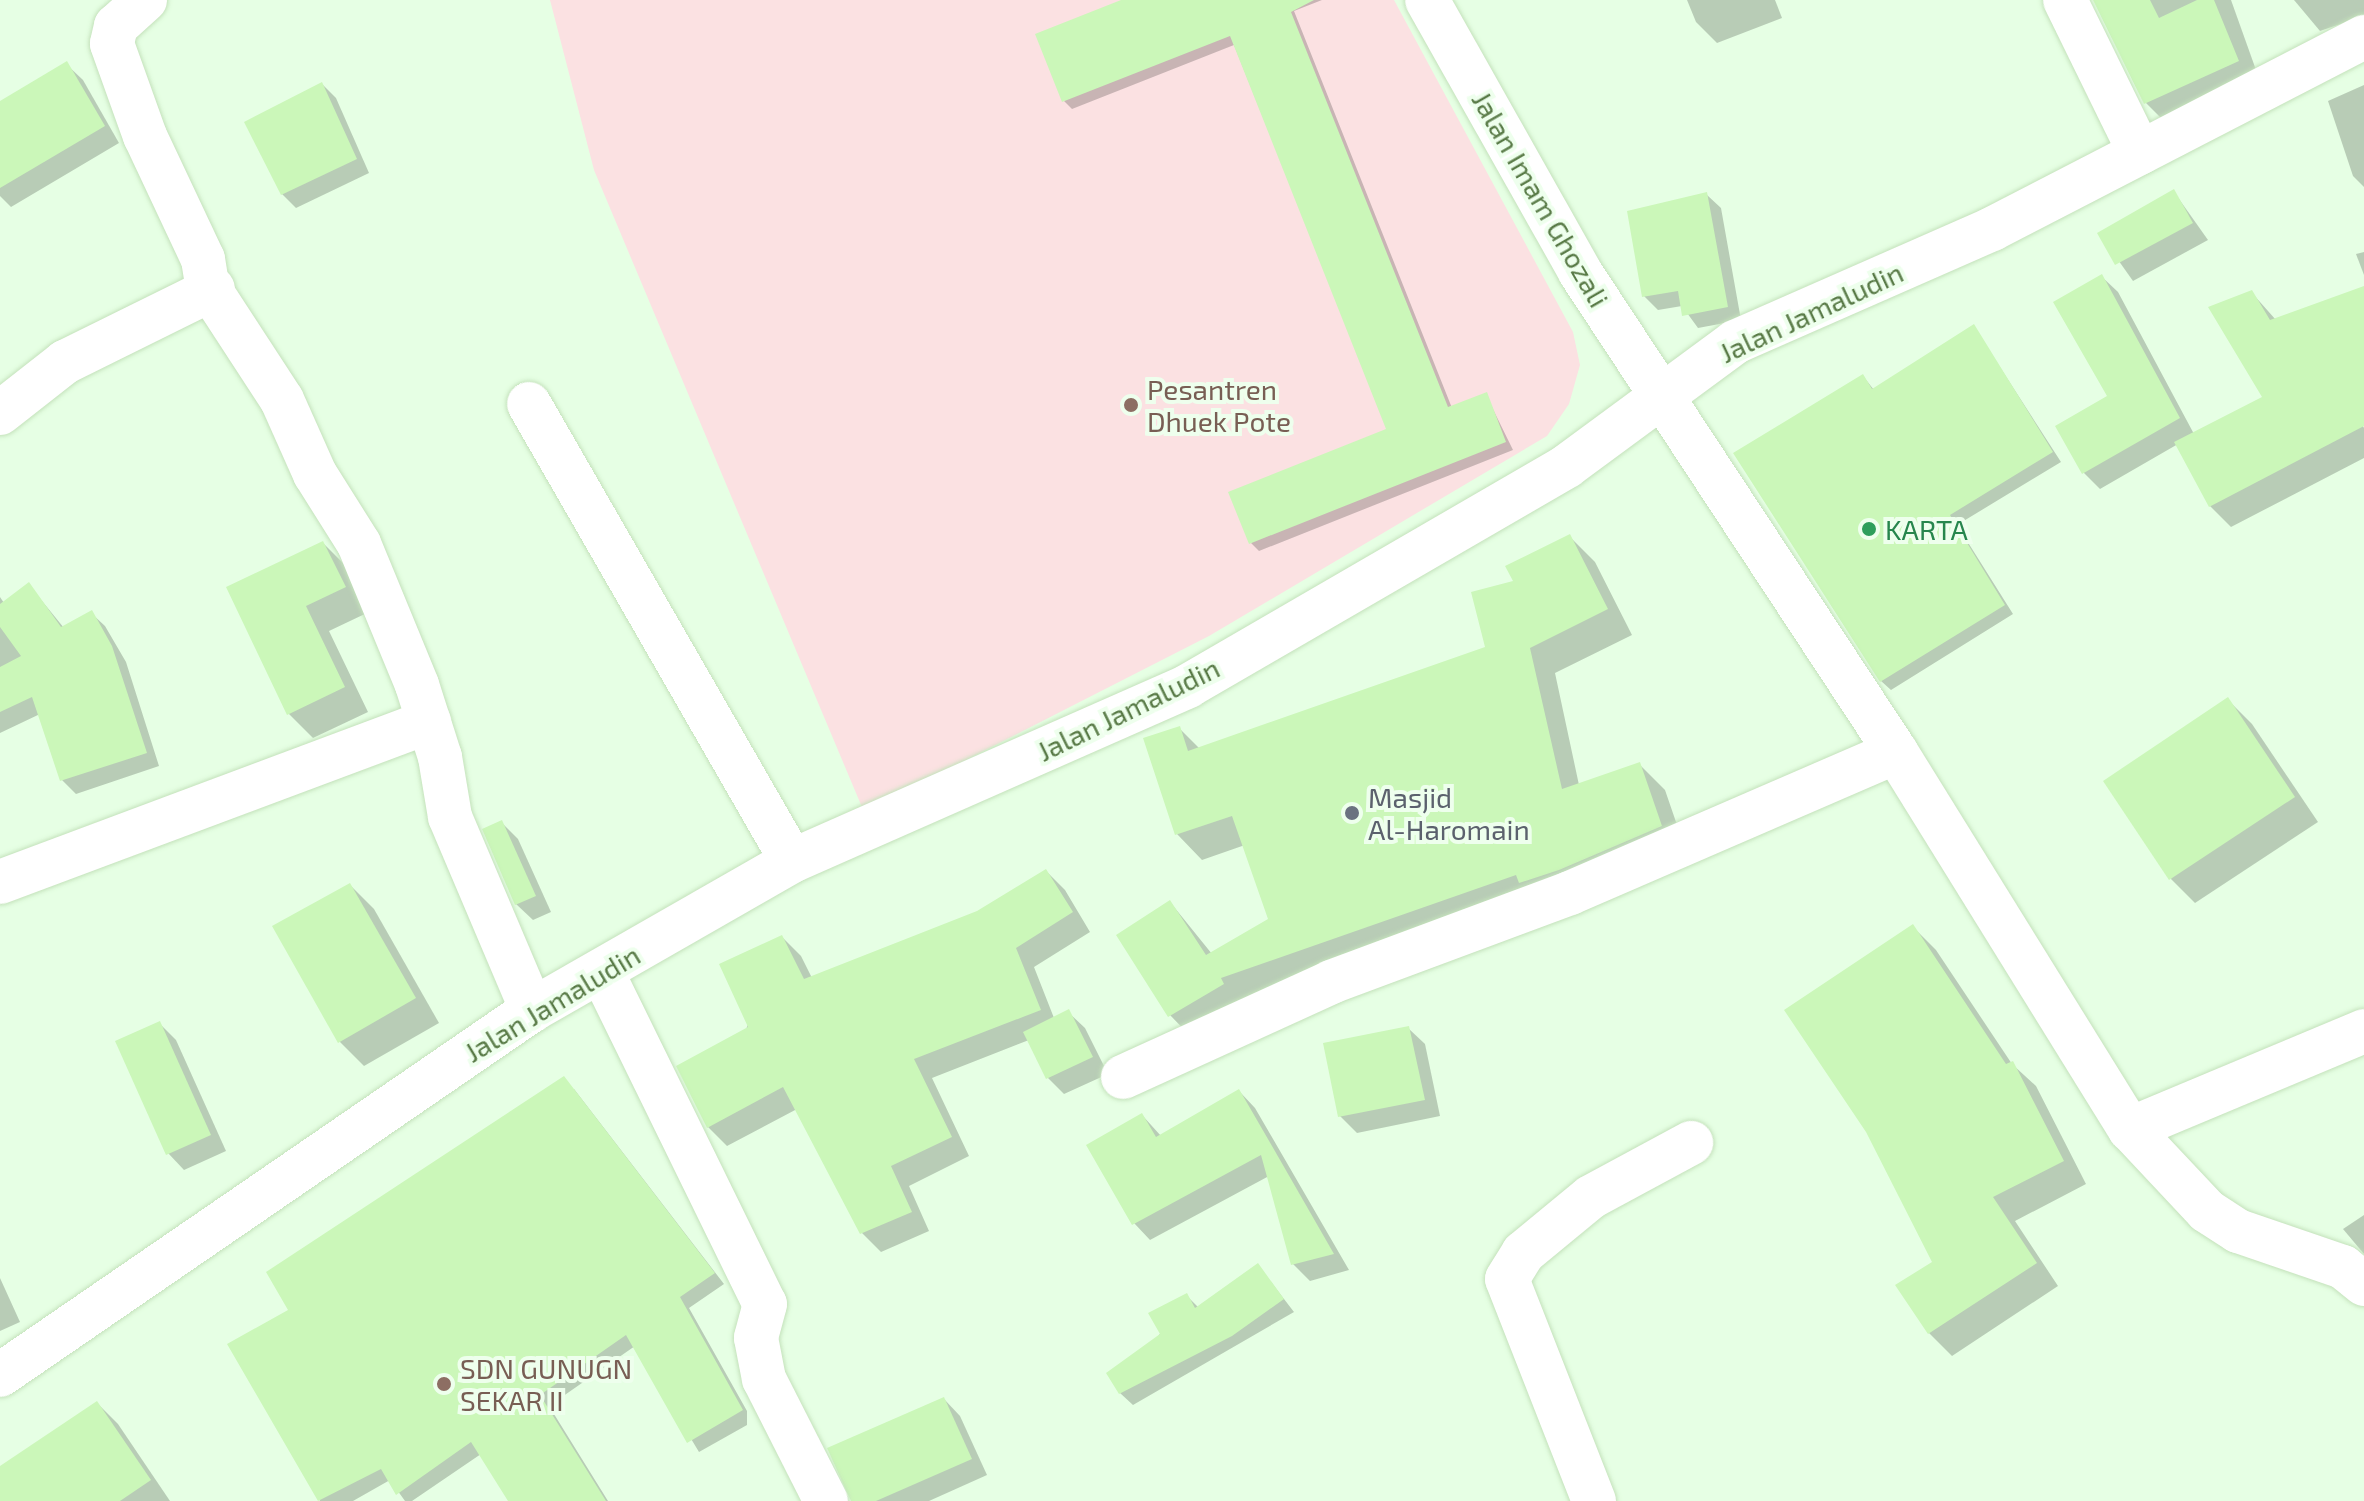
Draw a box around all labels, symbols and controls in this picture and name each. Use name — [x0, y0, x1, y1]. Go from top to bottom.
street label: Jalan Imam Ghozali — [1466, 85, 1616, 313]
street label: Jalan Jamaludin — [1714, 255, 1908, 369]
place label: Pesantren Dhuek Pote — [1147, 372, 1291, 438]
marker: Pesantren Dhuek Pote — [1122, 396, 1140, 414]
place label: KARTA — [1885, 512, 1968, 546]
marker: KARTA — [1860, 520, 1878, 538]
street label: Jalan Jamaludin — [1031, 650, 1225, 768]
place label: Masjid Al-Haromain — [1368, 780, 1530, 846]
marker: Masjid Al-Haromain — [1343, 804, 1361, 822]
street label: Jalan Jamaludin — [458, 937, 646, 1069]
place label: SDN GUNUGN SEKAR II — [460, 1351, 632, 1417]
marker: SDN GUNUGN SEKAR II — [435, 1375, 453, 1393]

